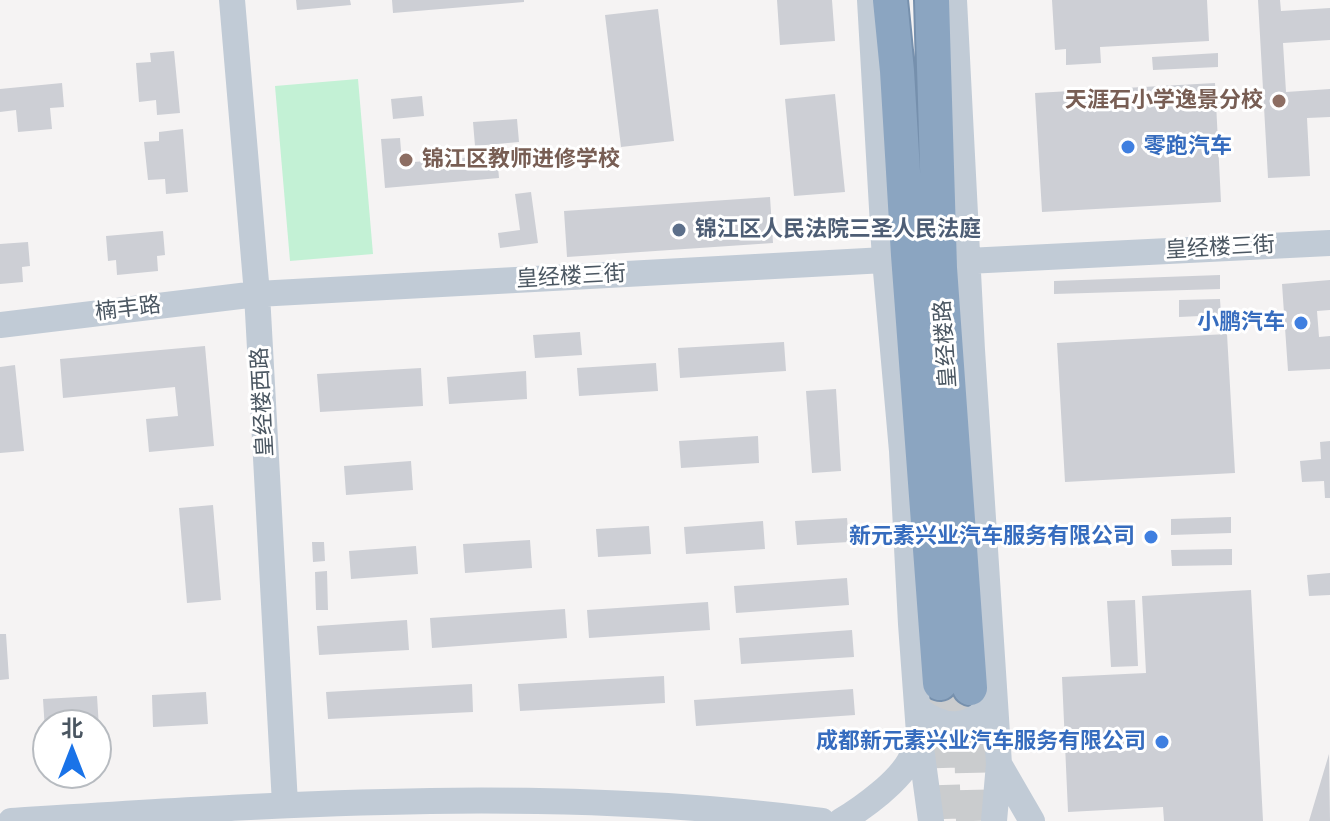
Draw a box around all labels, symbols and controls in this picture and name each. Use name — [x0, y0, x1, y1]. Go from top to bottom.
place label: 天涯石小学逸景分校 — [1065, 88, 1263, 114]
marker: 天涯石小学逸景分校 — [1270, 92, 1288, 110]
place label: 零跑汽车 — [1144, 134, 1232, 160]
marker: 零跑汽车 — [1119, 138, 1137, 156]
place label: 锦江区教师进修学校 — [422, 147, 620, 173]
marker: 锦江区教师进修学校 — [397, 151, 415, 169]
place label: 锦江区人民法院三圣人民法庭 — [695, 217, 981, 243]
marker: 锦江区人民法院三圣人民法庭 — [670, 221, 688, 239]
street label: 皇经楼三街 — [1164, 232, 1276, 264]
street label: 皇经楼三街 — [515, 261, 627, 293]
street label: 楠丰路 — [94, 292, 162, 326]
street label: 皇经楼路 — [930, 299, 962, 389]
place label: 小鹏汽车 — [1197, 310, 1285, 336]
marker: 小鹏汽车 — [1292, 314, 1310, 332]
street label: 皇经楼西路 — [247, 346, 279, 458]
place label: 新元素兴业汽车服务有限公司 — [849, 524, 1135, 550]
marker: 新元素兴业汽车服务有限公司 — [1142, 528, 1160, 546]
north arrow — [32, 709, 112, 789]
text: 北 — [61, 712, 83, 742]
place label: 成都新元素兴业汽车服务有限公司 — [816, 729, 1146, 755]
marker: 成都新元素兴业汽车服务有限公司 — [1153, 733, 1171, 751]

